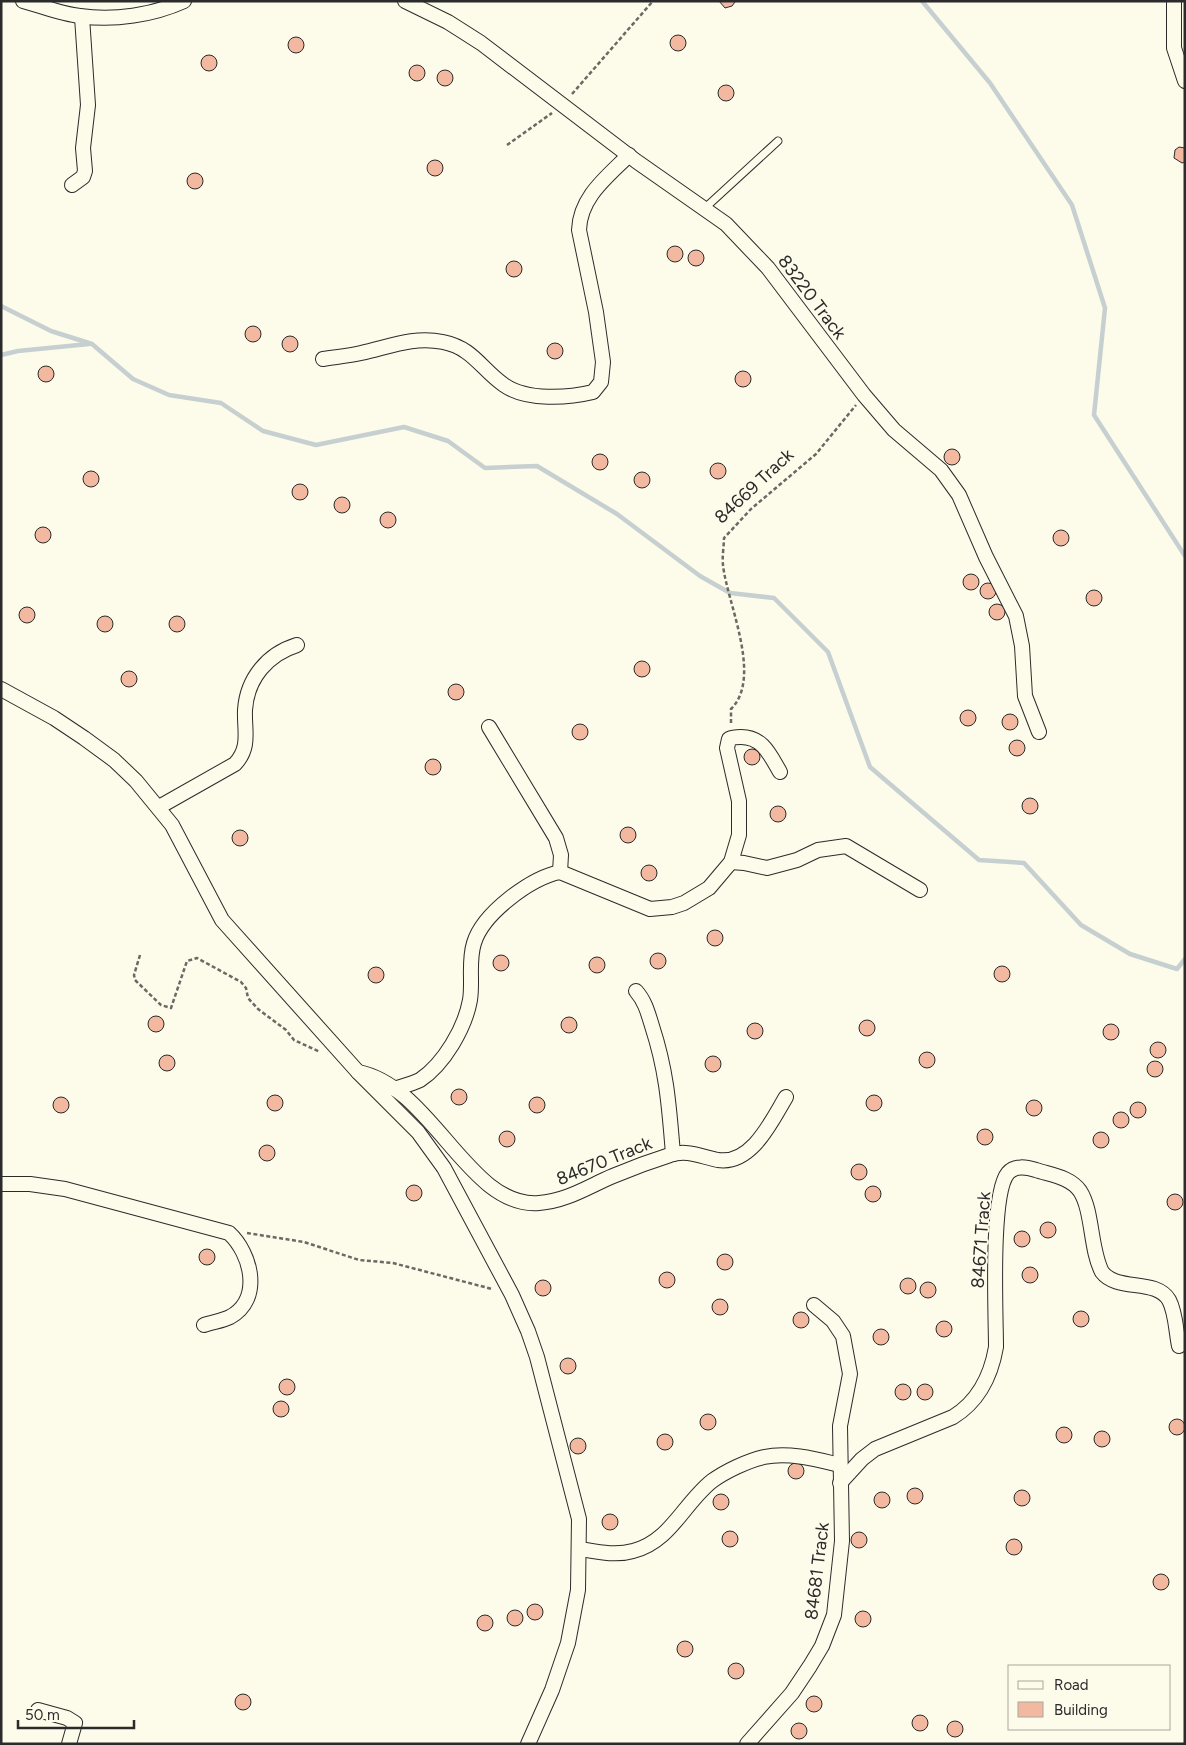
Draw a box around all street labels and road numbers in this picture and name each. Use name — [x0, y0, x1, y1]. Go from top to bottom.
street label: 83220 Track — [773, 251, 851, 344]
street label: 84669 Track — [710, 444, 798, 528]
street label: 84670 Track — [553, 1132, 655, 1190]
street label: 84671 Track — [967, 1191, 995, 1289]
street label: 84681 Track — [800, 1521, 834, 1621]

